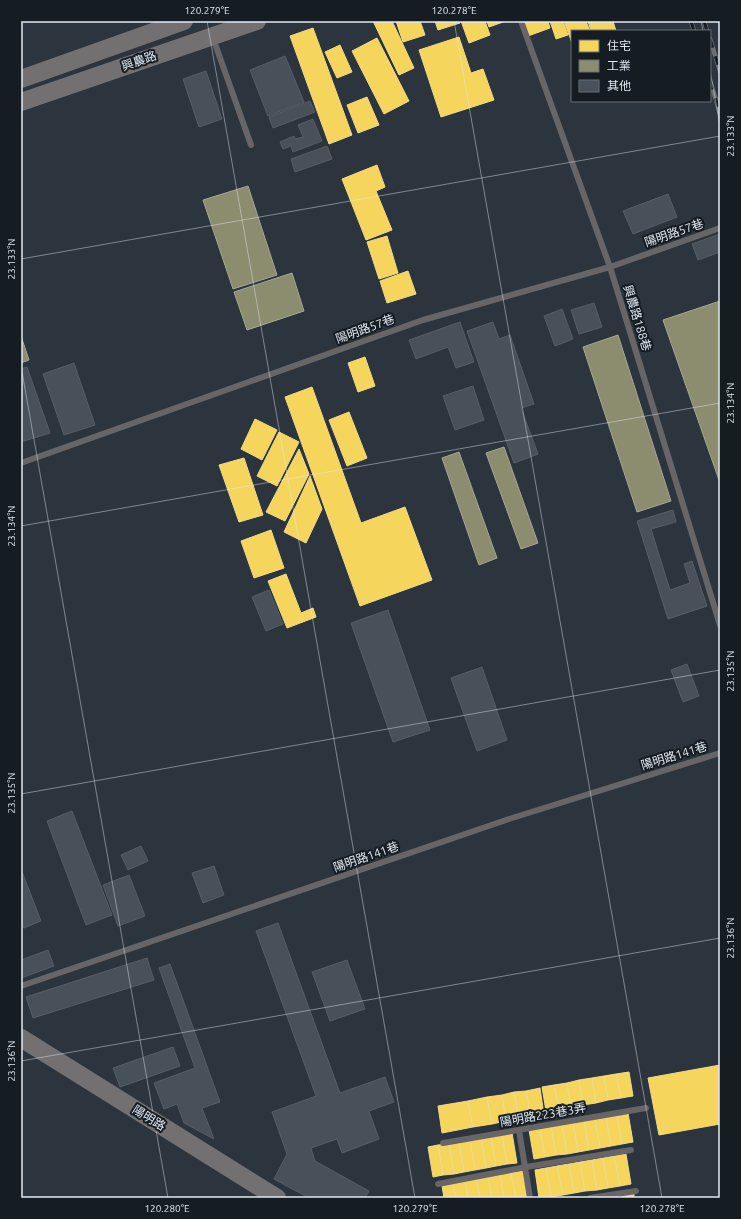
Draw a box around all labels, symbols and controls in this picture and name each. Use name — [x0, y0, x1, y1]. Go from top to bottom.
text: 120.279°E — [184, 5, 230, 16]
text: 120.278°E — [431, 5, 477, 16]
legend — [571, 30, 711, 102]
text: 住宅 — [607, 39, 631, 52]
street label: 興農路 — [120, 49, 158, 73]
text: 工業 — [607, 59, 631, 72]
text: 其他 — [607, 79, 631, 92]
text: 23.133°N — [725, 115, 736, 157]
street label: 陽明路57巷 — [643, 216, 705, 249]
text: 23.133°N — [6, 238, 17, 280]
street label: 興農路188巷 — [621, 283, 654, 352]
street label: 陽明路57巷 — [334, 312, 396, 345]
text: 23.134°N — [725, 382, 736, 424]
text: 23.134°N — [6, 505, 17, 547]
text: 23.135°N — [725, 650, 736, 692]
street label: 陽明路141巷 — [639, 739, 708, 772]
text: 23.135°N — [6, 772, 17, 814]
street label: 陽明路141巷 — [331, 839, 400, 874]
text: 23.136°N — [725, 917, 736, 959]
text: 23.136°N — [6, 1040, 17, 1082]
street label: 陽明路223巷3弄 — [499, 1101, 587, 1128]
street label: 陽明路 — [131, 1103, 168, 1133]
text: 120.280°E — [144, 1203, 190, 1214]
text: 120.279°E — [392, 1203, 438, 1214]
text: 120.278°E — [639, 1203, 685, 1214]

